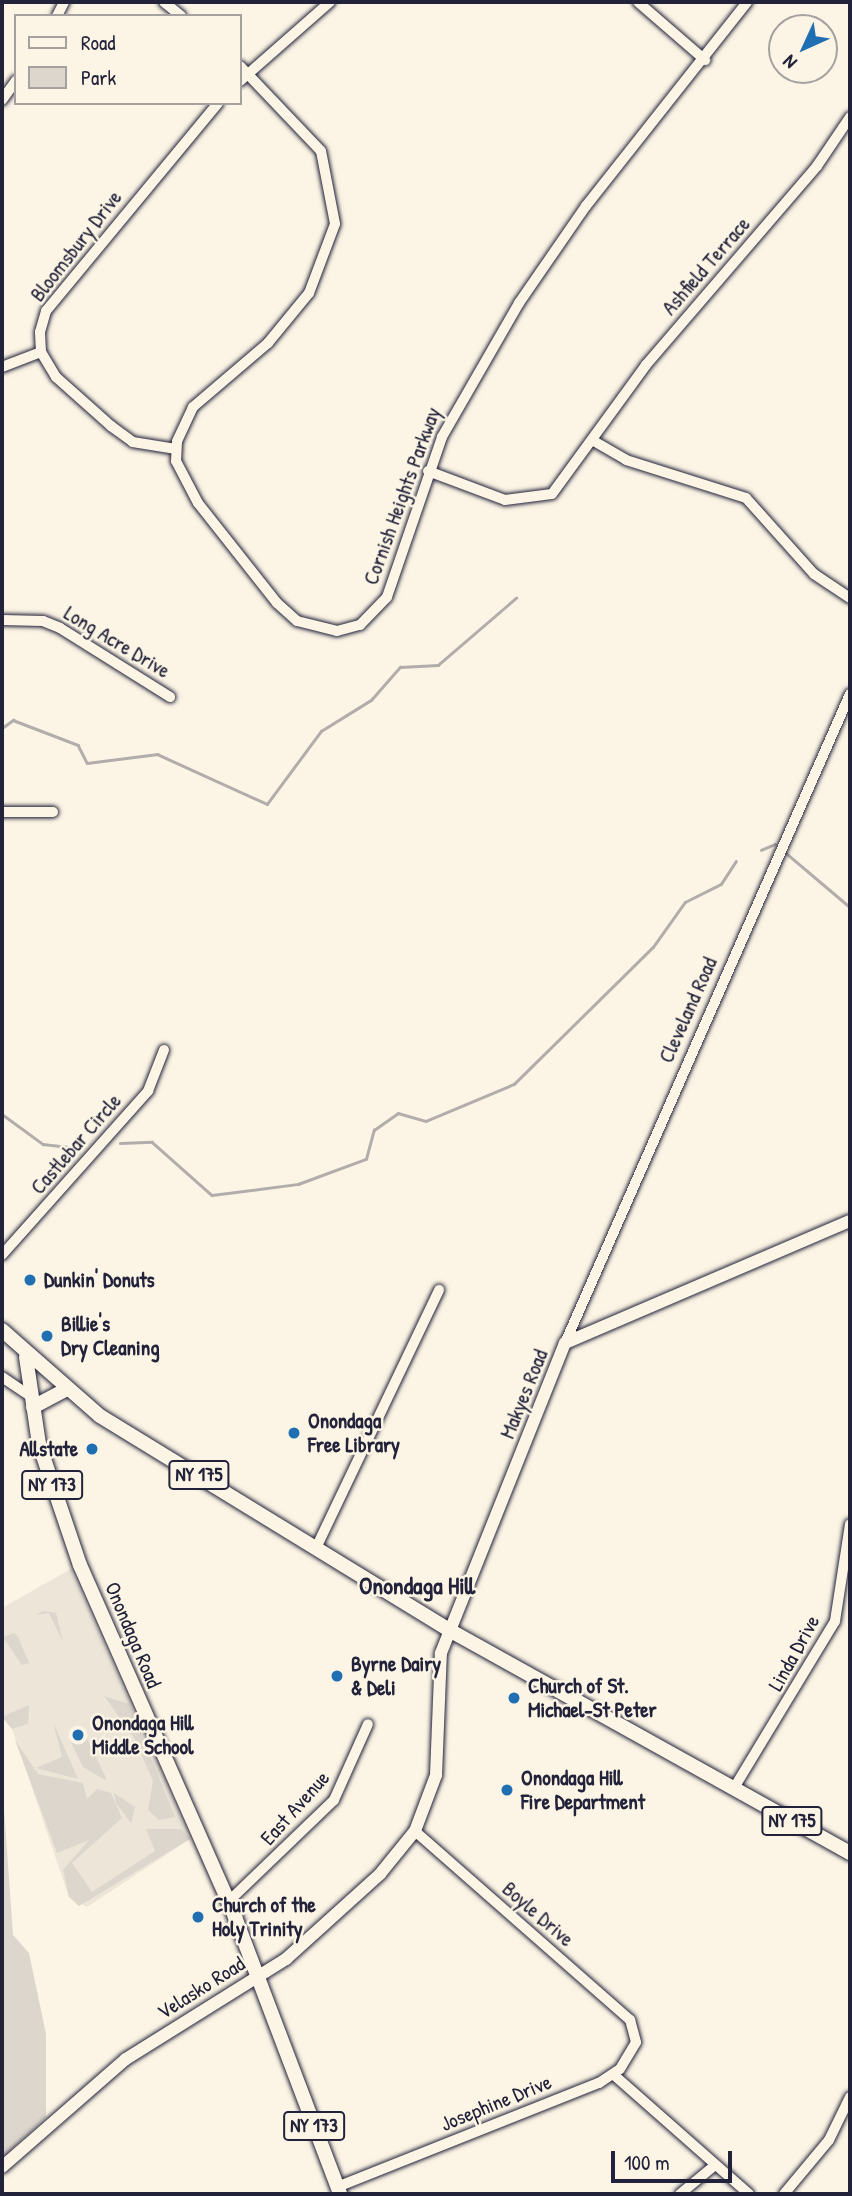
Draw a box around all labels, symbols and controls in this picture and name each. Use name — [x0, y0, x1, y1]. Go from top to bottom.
legend — [14, 14, 242, 105]
north arrow — [768, 14, 838, 84]
text: Road — [81, 28, 115, 57]
text: N — [777, 50, 802, 75]
text: Park — [81, 63, 116, 92]
street label: Bloomsbury Drive — [25, 185, 127, 307]
street label: Ashfield Terrace — [657, 212, 755, 320]
street label: Cornish Heights Parkway — [358, 404, 446, 588]
street label: Long Acre Drive — [59, 601, 175, 683]
street label: Cleveland Road — [654, 953, 722, 1067]
street label: Castlebar Circle — [25, 1088, 127, 1200]
place label: Dunkin' Donuts — [44, 1267, 155, 1293]
marker: Dunkin' Donuts — [22, 1272, 38, 1288]
place label: Billie's Dry Cleaning — [61, 1311, 159, 1361]
marker: Billie's Dry Cleaning — [39, 1328, 55, 1344]
street label: Makyes Road — [495, 1346, 553, 1442]
place label: Onondaga Free Library — [308, 1408, 400, 1458]
marker: Onondaga Free Library — [286, 1425, 302, 1441]
place label: Allstate — [20, 1436, 78, 1462]
marker: Allstate — [84, 1441, 100, 1457]
road number: NY 175 — [168, 1460, 230, 1490]
road number: NY 173 — [20, 1470, 84, 1500]
district label: Onondaga Hill — [359, 1572, 475, 1600]
street label: Onondaga Road — [99, 1578, 167, 1692]
street label: Linda Drive — [763, 1611, 825, 1695]
place label: Byrne Dairy & Deli — [351, 1651, 441, 1701]
marker: Byrne Dairy & Deli — [329, 1668, 345, 1684]
place label: Church of St. Michael-St Peter — [528, 1673, 657, 1723]
marker: Church of St. Michael-St Peter — [506, 1690, 522, 1706]
place label: Onondaga Hill Middle School — [92, 1710, 194, 1760]
marker: Onondaga Hill Middle School — [70, 1727, 86, 1743]
place label: Onondaga Hill Fire Department — [521, 1765, 645, 1815]
street label: East Avenue — [255, 1766, 335, 1850]
marker: Onondaga Hill Fire Department — [499, 1782, 515, 1798]
road number: NY 175 — [760, 1806, 824, 1837]
street label: Boyle Drive — [497, 1876, 579, 1952]
place label: Church of the Holy Trinity — [212, 1892, 316, 1942]
marker: Church of the Holy Trinity — [190, 1909, 206, 1925]
street label: Velasko Road — [153, 1951, 249, 2025]
street label: Josephine Drive — [437, 2069, 555, 2137]
road number: NY 173 — [282, 2110, 346, 2142]
scale bar — [614, 2136, 735, 2180]
text: 100 m — [624, 2148, 670, 2177]

